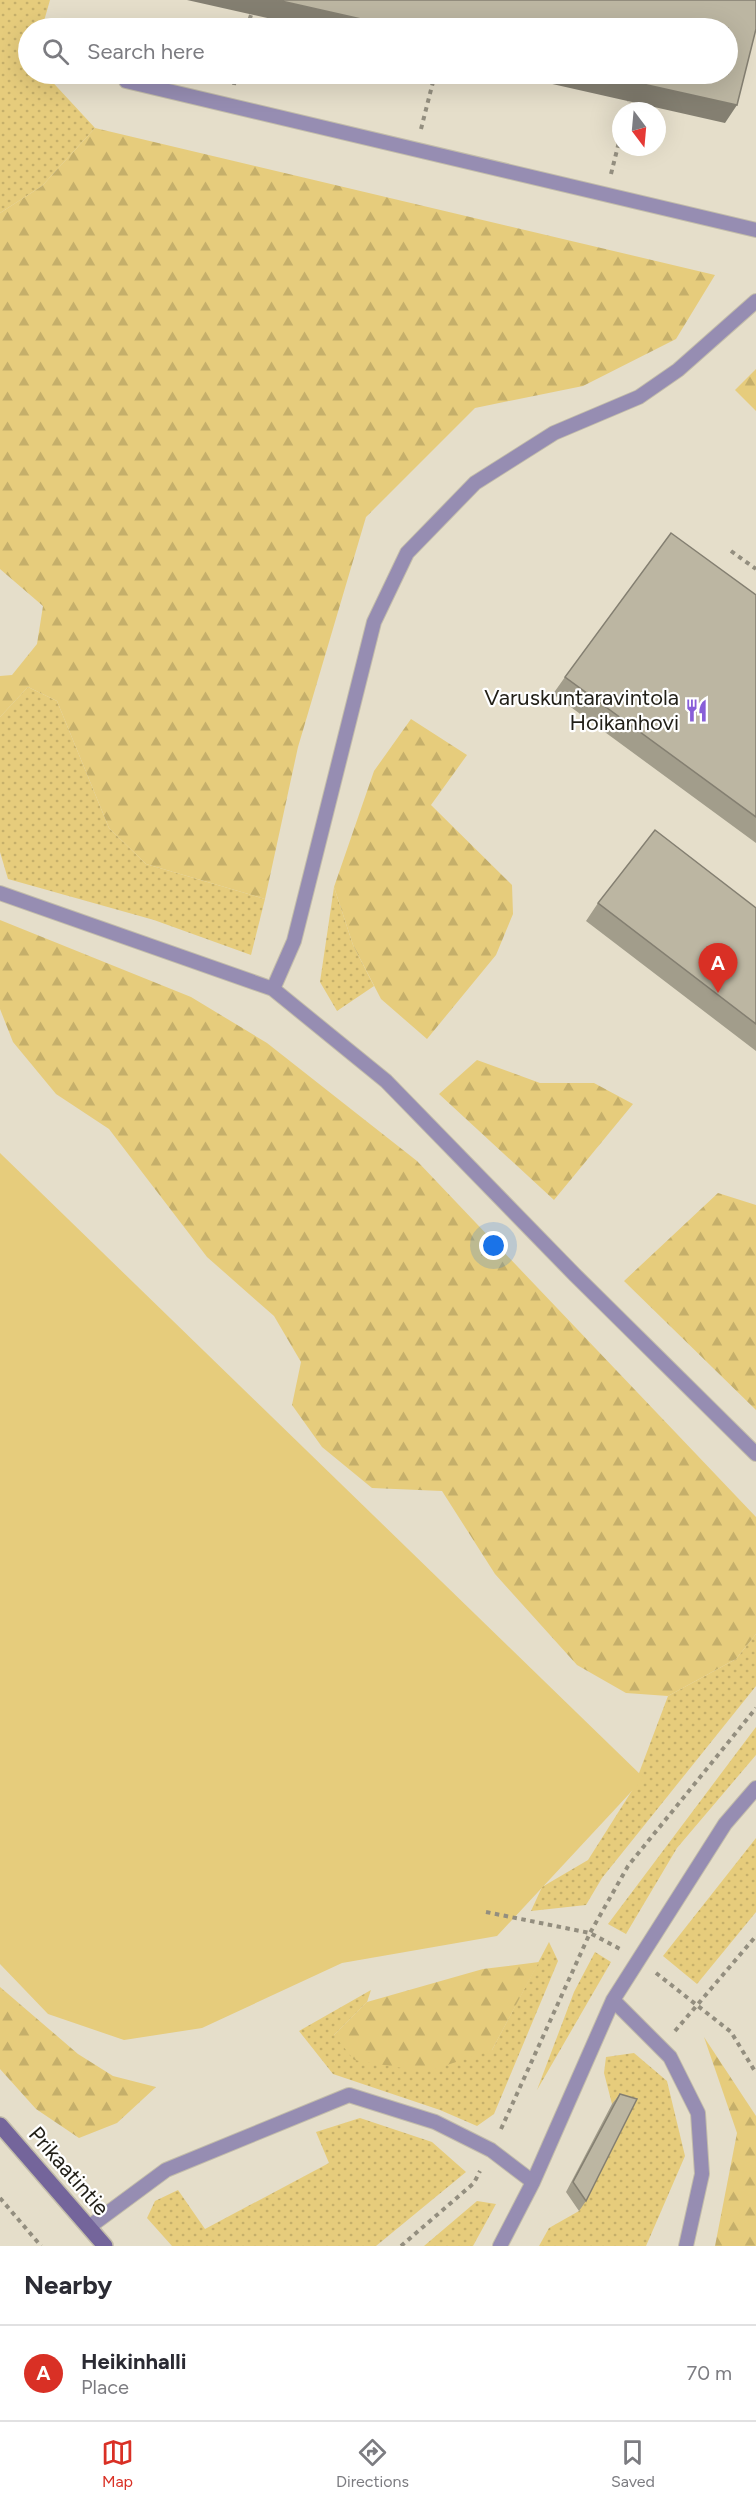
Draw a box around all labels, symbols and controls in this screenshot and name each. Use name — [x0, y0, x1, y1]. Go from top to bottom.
search box — [18, 18, 738, 84]
icon: search — [39, 35, 72, 68]
text: Search here — [87, 38, 205, 65]
north arrow — [612, 102, 666, 156]
place label: Varuskuntaravintola Hoikanhovi — [484, 684, 679, 736]
restaurant icon: Varuskuntaravintola Hoikanhovi — [684, 697, 710, 723]
pin: A — [698, 944, 738, 993]
your location — [479, 1231, 508, 1260]
street label: Prikaatintie — [23, 2121, 115, 2221]
text: Nearby — [24, 2269, 112, 2301]
text: Heikinhalli — [81, 2348, 186, 2375]
text: A — [36, 2361, 51, 2385]
text: 70 m — [686, 2361, 732, 2385]
text: Place — [81, 2375, 129, 2399]
tab: Map — [101, 2436, 134, 2491]
tab: Directions — [336, 2436, 409, 2491]
tab: Saved — [611, 2436, 655, 2491]

